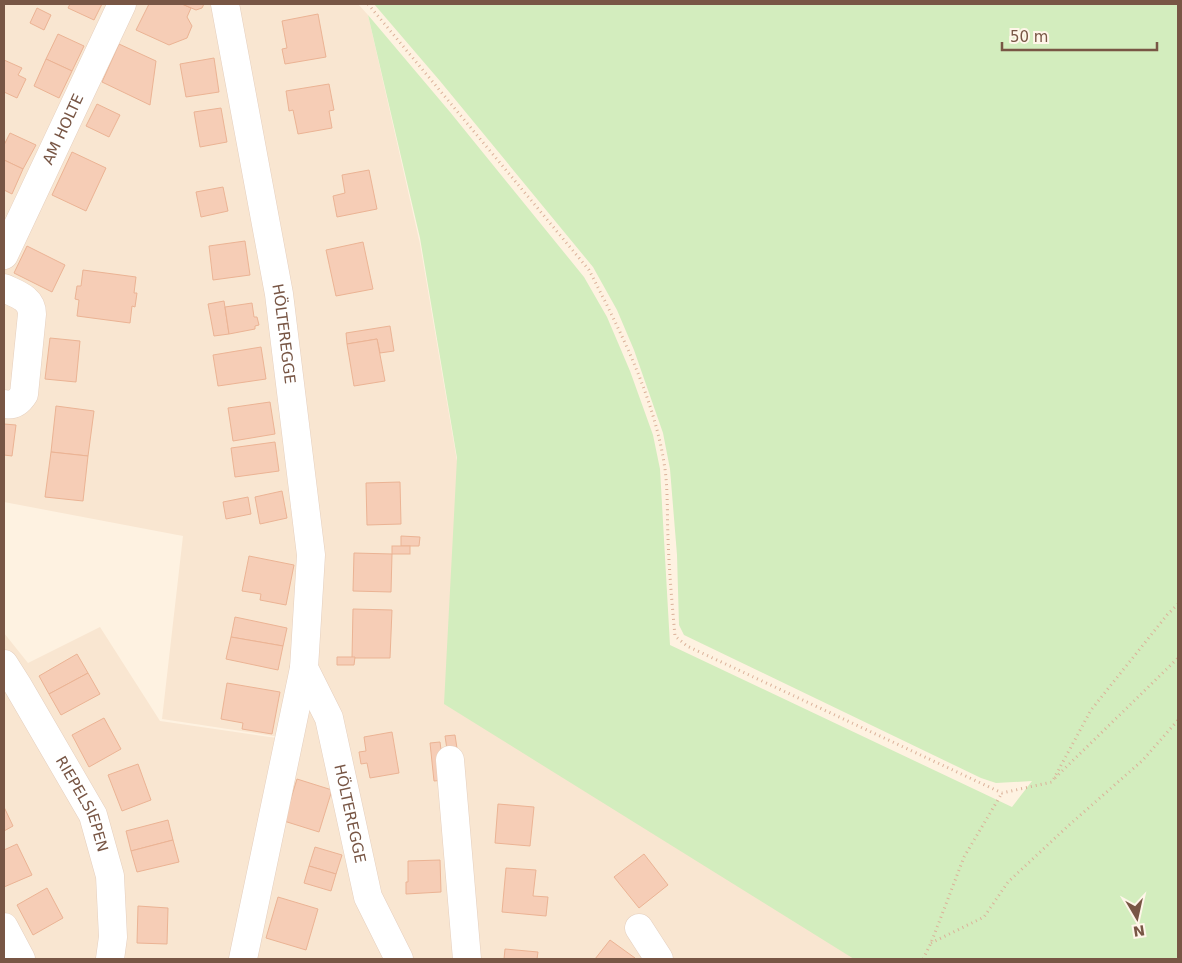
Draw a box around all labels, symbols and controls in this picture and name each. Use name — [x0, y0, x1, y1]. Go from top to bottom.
scale bar — [1002, 20, 1157, 52]
text: 50 m — [1010, 28, 1048, 46]
street label: AM HOLTE — [39, 91, 87, 167]
street label: HÖLTEREGGE — [268, 282, 299, 385]
street label: RIEPELSIEPEN — [52, 753, 112, 854]
street label: HÖLTEREGGE — [330, 763, 369, 865]
north arrow — [1112, 893, 1162, 943]
text: N — [1132, 922, 1146, 940]

